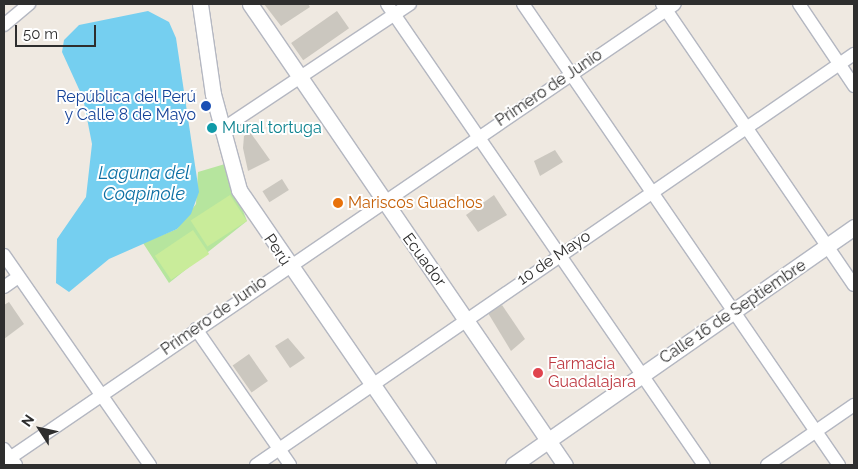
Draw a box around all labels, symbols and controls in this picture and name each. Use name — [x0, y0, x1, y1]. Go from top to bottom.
scale bar — [18, 15, 99, 47]
text: 50 m — [23, 25, 58, 43]
street label: Primero de Junio — [492, 45, 606, 131]
place label: República del Perú y Calle 8 de Mayo — [56, 87, 196, 125]
marker: República del Perú y Calle 8 de Mayo — [200, 100, 212, 112]
place label: Mural tortuga — [222, 118, 322, 138]
marker: Mural tortuga — [206, 122, 218, 134]
water label: Laguna del Coapinole — [98, 163, 190, 205]
place label: Mariscos Guachos — [348, 193, 483, 213]
marker: Mariscos Guachos — [332, 197, 344, 209]
street label: 10 de Mayo — [514, 226, 594, 290]
street label: Ecuador — [398, 229, 450, 291]
street label: Perú — [259, 230, 295, 270]
street label: Calle 16 de Septiembre — [656, 256, 810, 368]
street label: Primero de Junio — [157, 272, 271, 360]
place label: Farmacia Guadalajara — [548, 354, 636, 392]
marker: Farmacia Guadalajara — [532, 367, 544, 379]
north arrow — [15, 404, 65, 454]
text: N — [18, 411, 37, 429]

